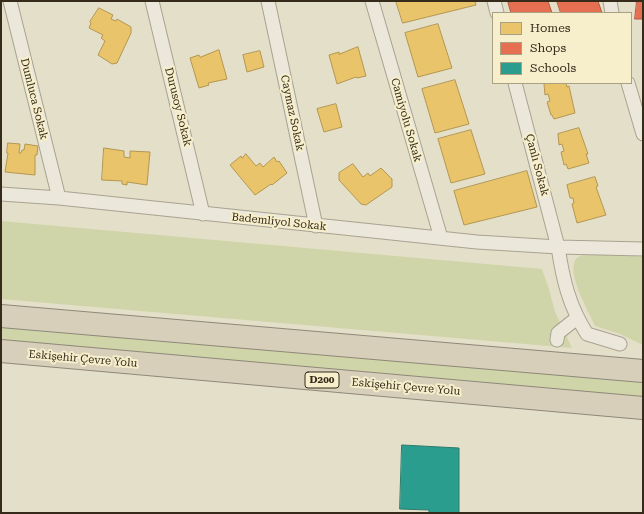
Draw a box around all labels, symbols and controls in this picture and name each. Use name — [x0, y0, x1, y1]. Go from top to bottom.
legend — [492, 12, 632, 84]
text: Homes — [530, 21, 570, 35]
text: Shops — [530, 41, 566, 55]
street label: Dumluca Sokak — [17, 57, 51, 141]
text: Schools — [530, 61, 576, 75]
street label: Durusoy Sokak — [162, 66, 194, 148]
street label: Caymaz Sokak — [278, 74, 306, 152]
street label: Camiyolu Sokak — [388, 76, 424, 164]
street label: Çanlı Sokak — [522, 132, 552, 198]
street label: Bademliyol Sokak — [231, 210, 327, 234]
street label: Eskişehir Çevre Yolu — [28, 348, 138, 370]
road number: D200 — [305, 372, 339, 388]
street label: Eskişehir Çevre Yolu — [351, 376, 461, 398]

